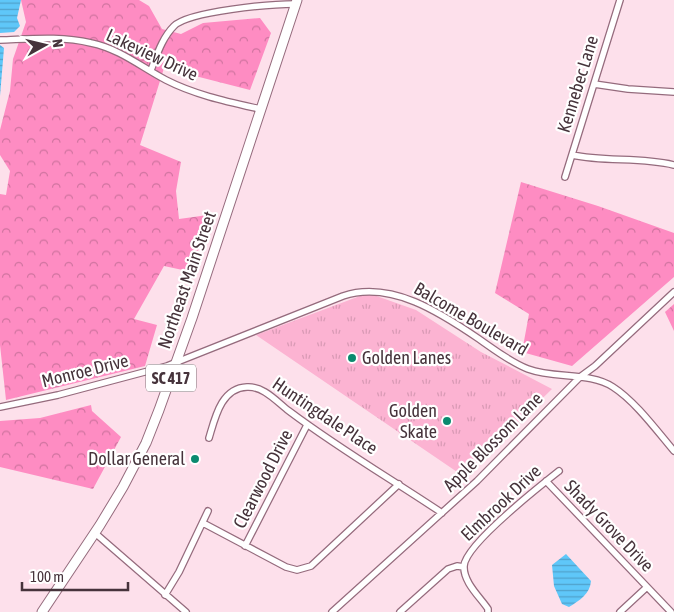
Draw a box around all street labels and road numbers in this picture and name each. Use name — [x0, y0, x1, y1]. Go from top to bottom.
street label: Lakeview Drive — [103, 24, 201, 85]
street label: Kennebec Lane — [553, 33, 602, 135]
street label: Northeast Main Street — [153, 208, 220, 351]
street label: Balcome Boulevard — [411, 277, 532, 360]
street label: Monroe Drive — [39, 350, 130, 391]
road number: SC 417 — [146, 364, 196, 392]
street label: Huntingdale Place — [269, 373, 382, 458]
street label: Apple Blossom Lane — [439, 388, 547, 496]
street label: Clearwood Drive — [229, 426, 296, 532]
street label: Elmbrook Drive — [456, 460, 545, 545]
street label: Shady Grove Drive — [560, 476, 658, 576]

